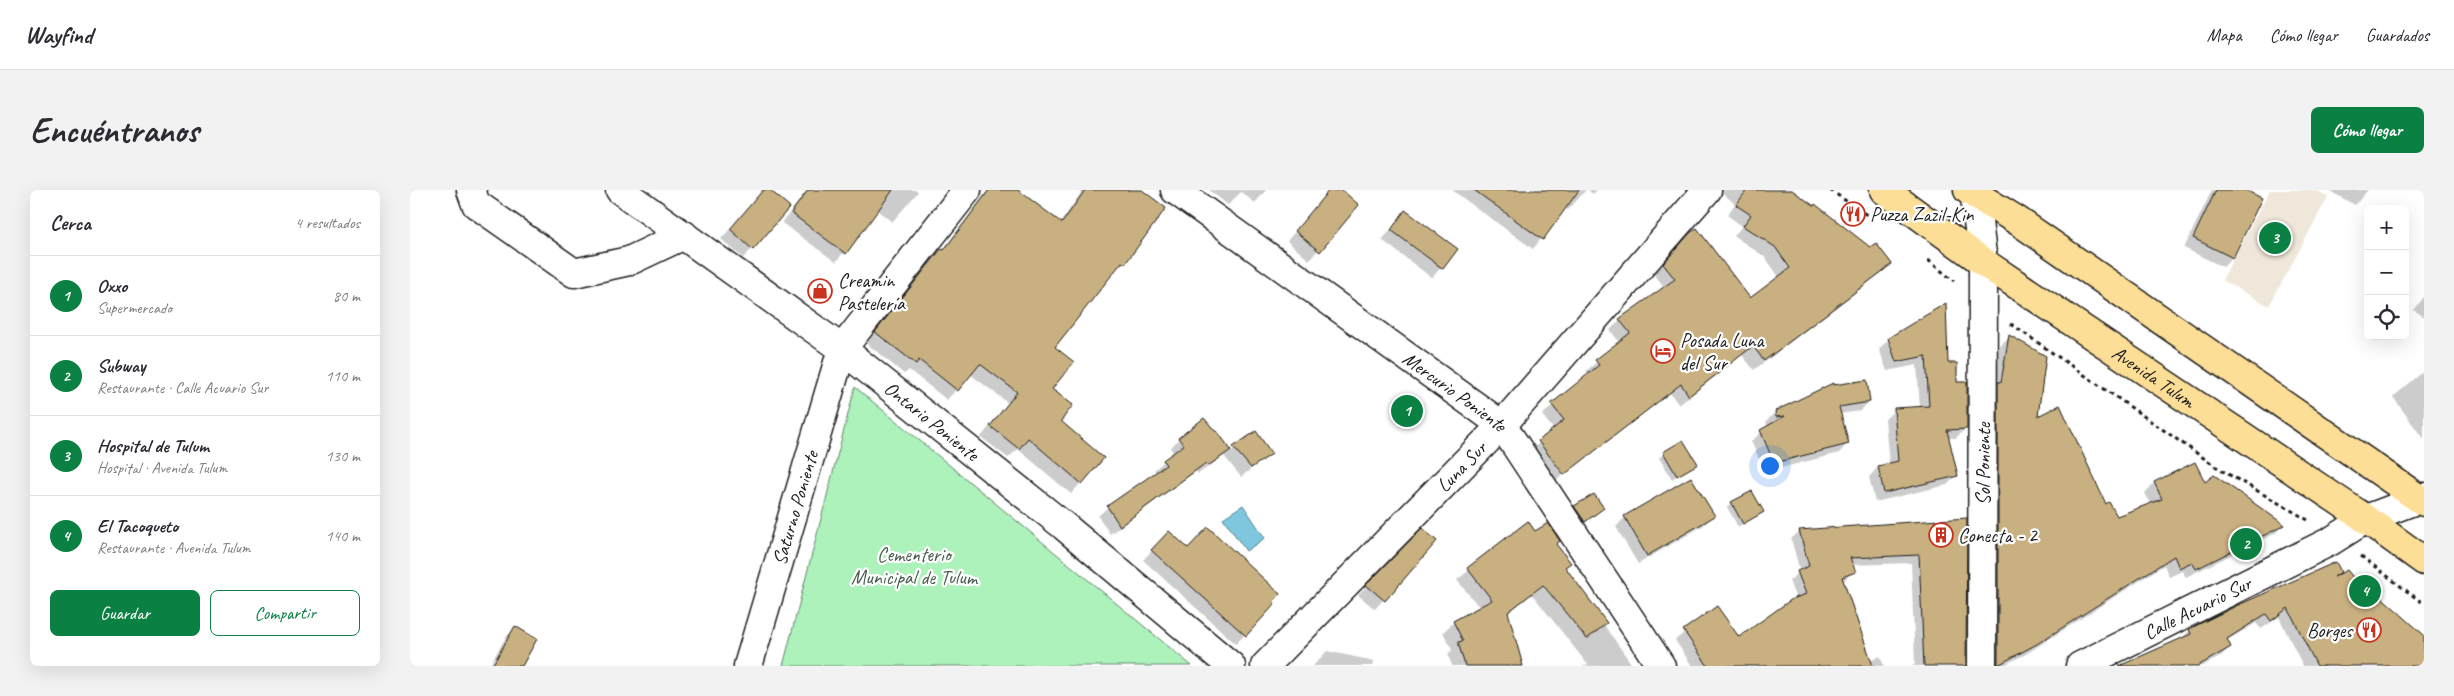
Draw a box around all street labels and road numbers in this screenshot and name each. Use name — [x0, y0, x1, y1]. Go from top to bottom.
street label: Avenida Tulum — [2107, 340, 2201, 415]
street label: Mercurio Poniente — [1398, 346, 1515, 436]
street label: Ontario Poniente — [879, 376, 985, 467]
street label: Sol Poniente — [1971, 421, 1996, 505]
street label: Luna Sur — [1431, 435, 1493, 497]
street label: Saturno Poniente — [767, 447, 825, 568]
street label: Calle Acuario Sur — [2140, 570, 2257, 645]

